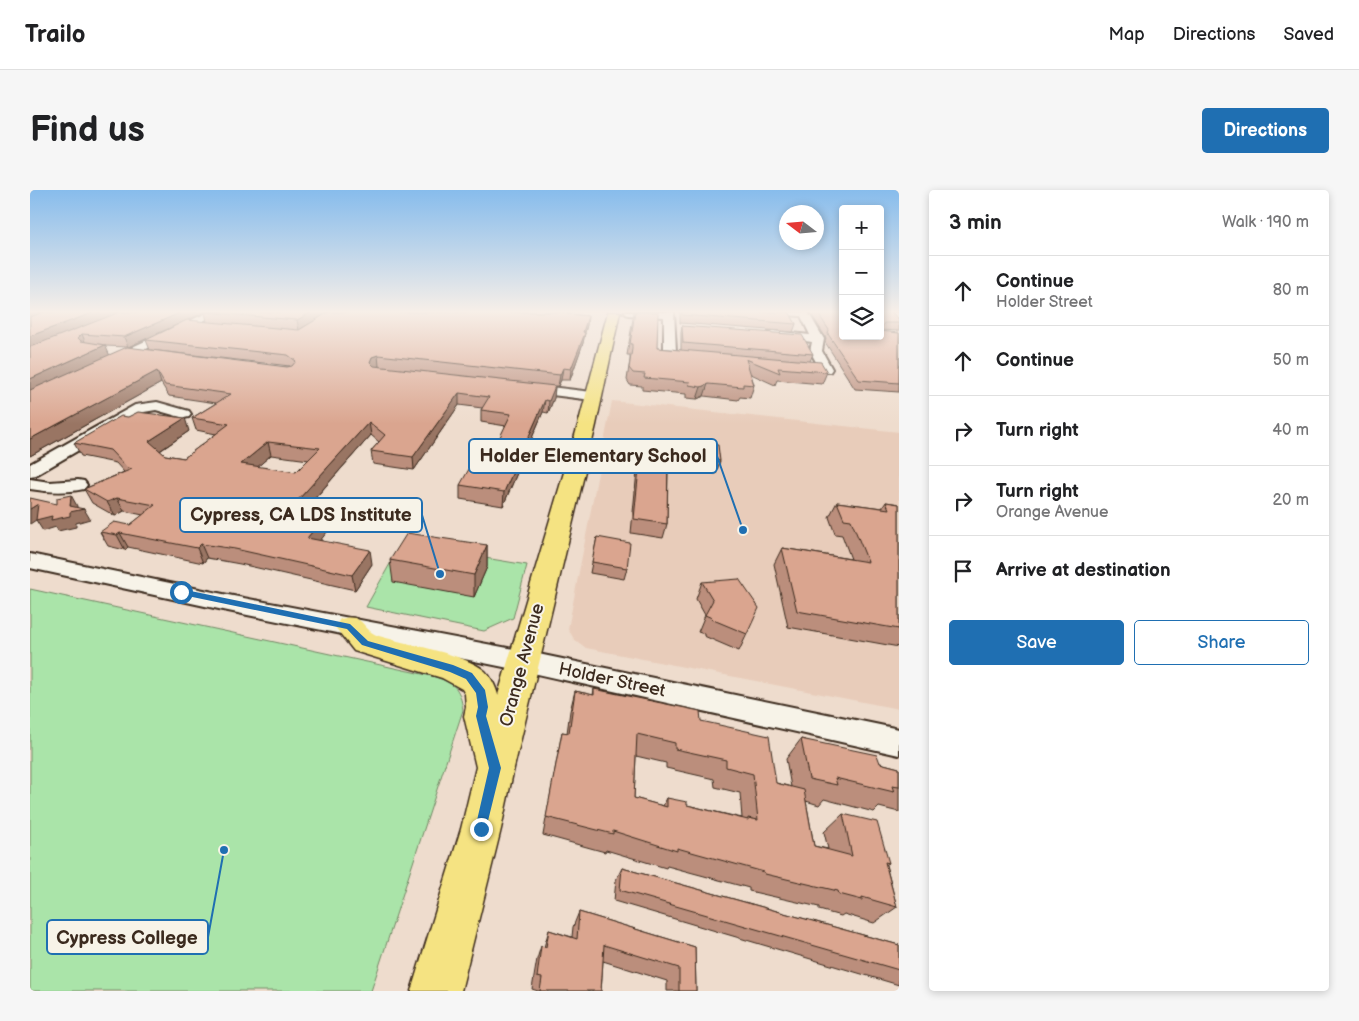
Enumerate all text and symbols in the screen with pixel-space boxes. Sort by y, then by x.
text: Trailo [25,20,85,49]
text: Map [1109,24,1145,45]
text: Directions [1173,24,1255,45]
text: Saved [1283,24,1334,45]
button: Directions [1202,108,1329,153]
text: Find us [30,109,145,152]
north arrow [779,205,824,250]
map controls [839,205,884,340]
button: + [839,205,884,250]
text: 3 min [949,210,1002,235]
text: Walk · 190 m [1222,213,1309,232]
button: − [839,250,884,295]
text: Continue [996,270,1074,293]
icon: ahead [949,277,977,305]
text: 80 m [1273,281,1309,300]
text: Holder Street [996,293,1093,312]
button: layers [839,295,884,340]
icon: ahead [949,347,977,375]
text: Continue [996,349,1074,372]
text: 50 m [1273,351,1309,370]
icon: right [949,417,977,445]
text: Turn right [996,419,1079,442]
text: 40 m [1272,421,1309,440]
callout: Holder Elementary School [469,439,717,473]
text: Holder Elementary School [479,445,707,468]
text: Turn right [996,480,1079,503]
icon: right [949,487,977,515]
text: 20 m [1273,491,1309,510]
callout: Cypress, CA LDS Institute [180,498,422,532]
text: Orange Avenue [996,503,1109,522]
text: Cypress, CA LDS Institute [190,504,412,527]
icon: arrive [949,557,977,585]
text: Arrive at destination [996,559,1171,582]
route start [170,581,193,604]
street label: Orange Avenue [495,601,549,729]
button: Save [949,620,1124,665]
button: Share [1134,620,1309,665]
street label: Holder Street [557,658,668,702]
route end [470,818,493,841]
callout: Cypress College [47,920,208,954]
text: Cypress College [56,927,198,950]

